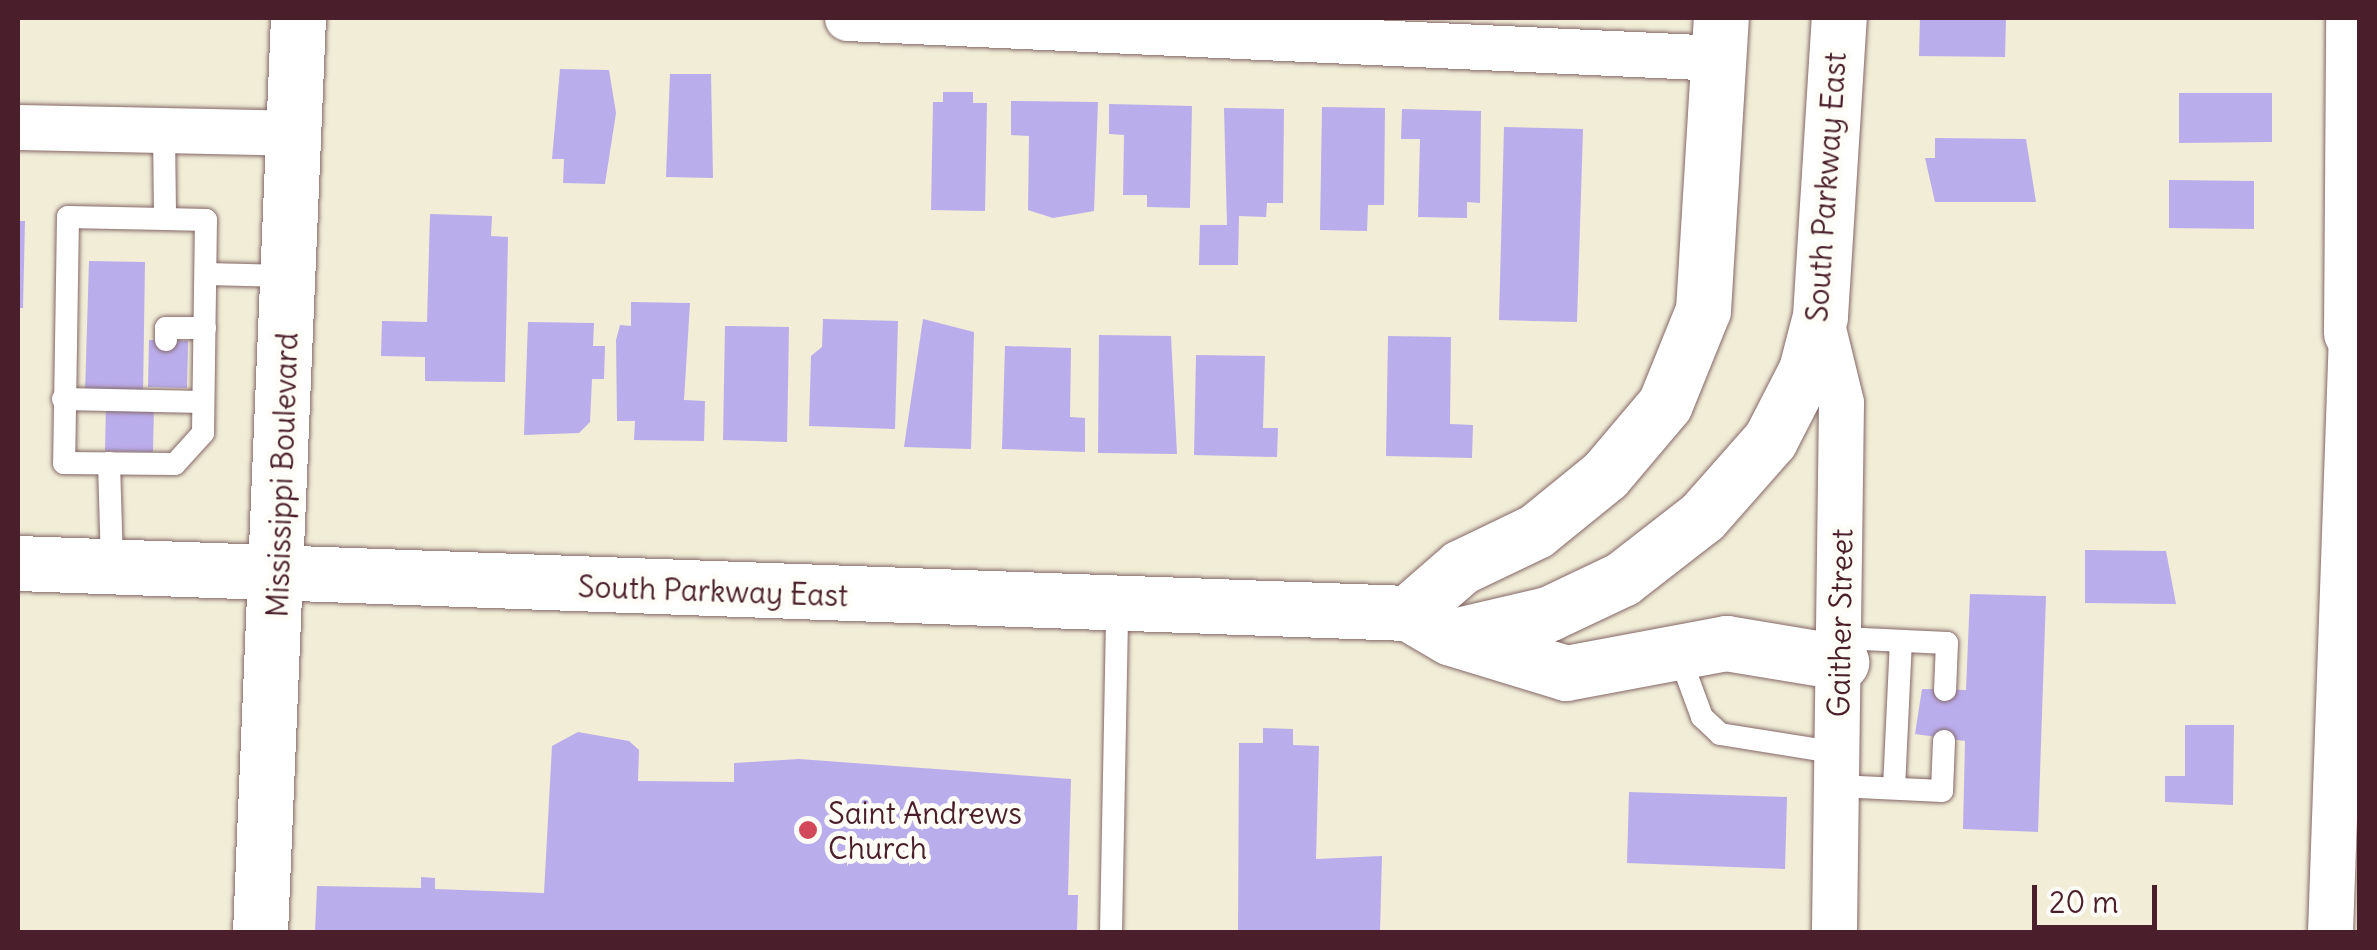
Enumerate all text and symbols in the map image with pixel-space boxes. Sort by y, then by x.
street label: South Parkway East [1799,51,1853,323]
street label: Mississippi Boulevard [259,332,305,618]
street label: Gaither Street [1820,528,1860,718]
street label: South Parkway East [577,568,849,614]
place label: Saint Andrews Church [828,795,1022,866]
marker: Saint Andrews Church [797,819,819,841]
scale bar [2037,865,2162,927]
text: 20 m [2049,883,2119,921]

